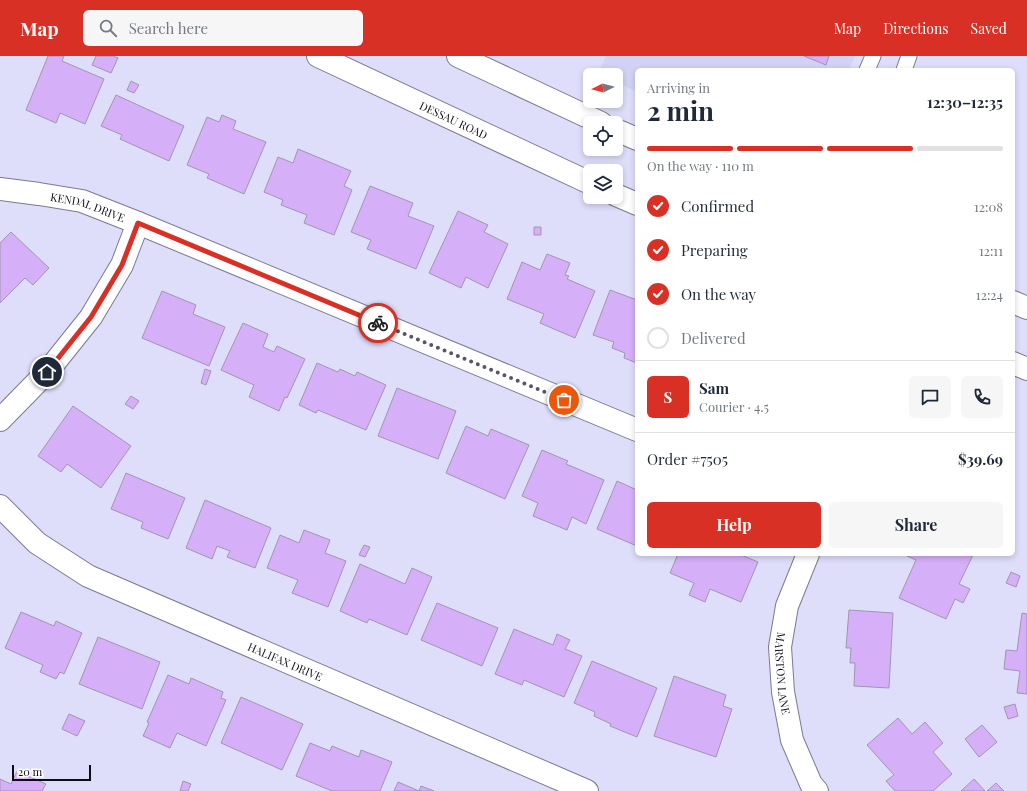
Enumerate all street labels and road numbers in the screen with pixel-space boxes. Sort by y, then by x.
street label: DESSAU ROAD [417,97,490,142]
street label: KENDAL DRIVE [49,188,128,225]
street label: MARSTON LANE [772,631,795,716]
street label: HALIFAX DRIVE [246,638,325,684]

